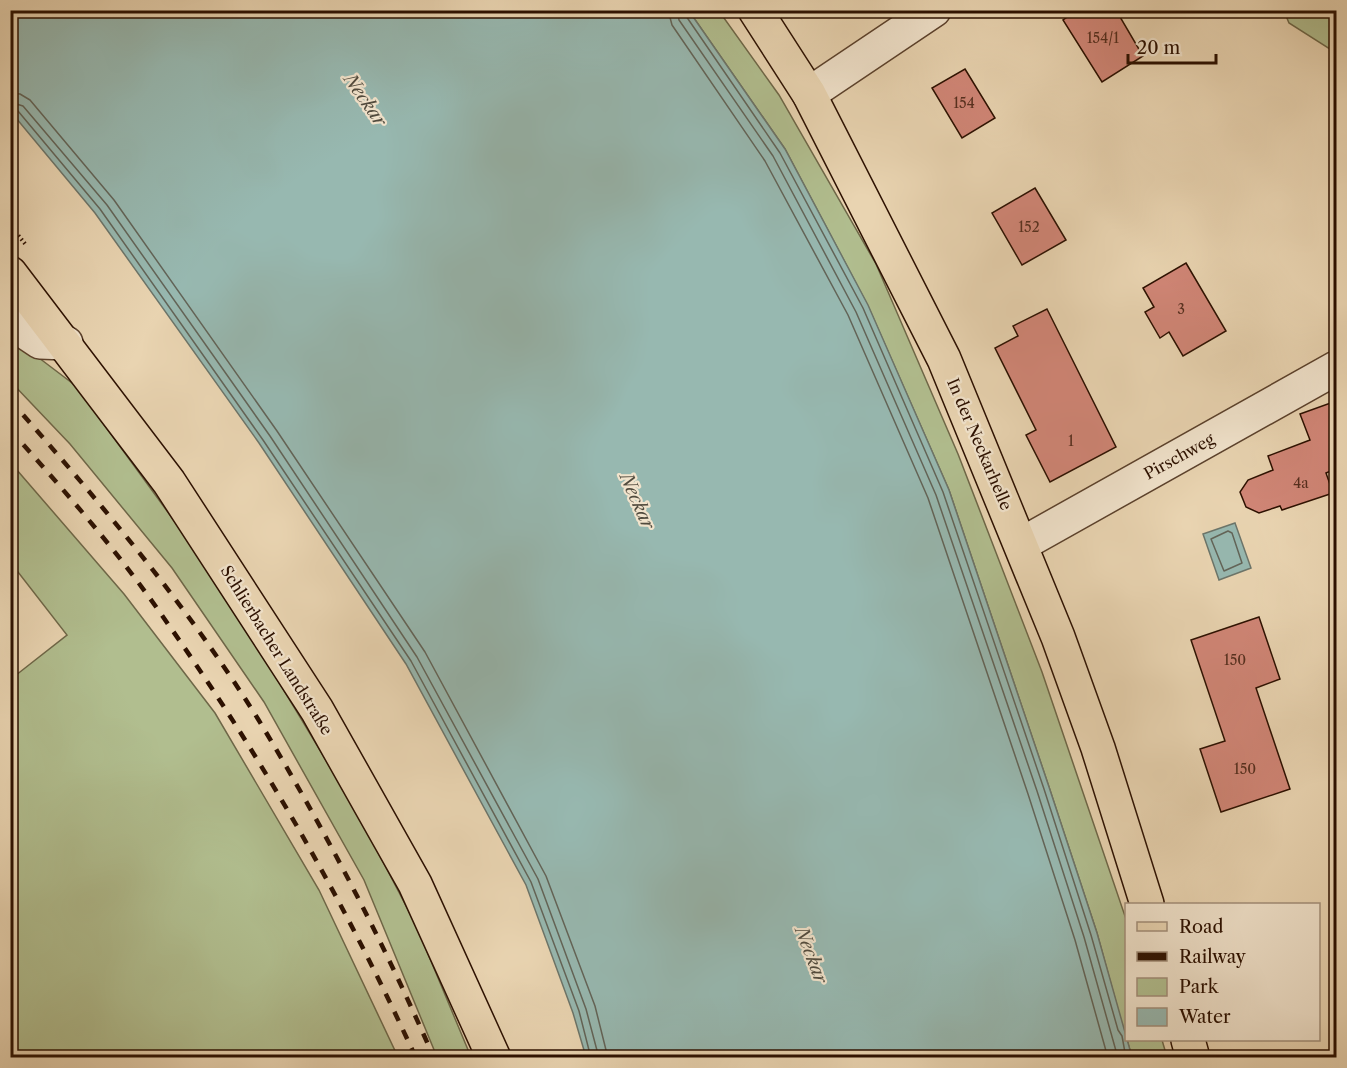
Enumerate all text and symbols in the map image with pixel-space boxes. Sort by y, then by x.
scale bar [1128,27,1216,65]
house number: 154/1 [1087,29,1119,47]
text: 20 m [1137,37,1181,59]
water label: Neckar [338,68,392,132]
house number: 154 [953,94,975,112]
house number: 152 [1018,218,1040,236]
house number: 3 [1177,300,1185,318]
street label: In der Neckarhelle [943,375,1017,513]
street label: Pirschweg [1140,428,1218,483]
house number: 1 [1068,432,1074,450]
water label: Neckar [614,468,660,534]
house number: 4a [1293,474,1309,492]
street label: Schlierbacher Landstraße [217,562,337,738]
house number: 150 [1224,651,1246,669]
house number: 150 [1234,760,1256,778]
legend [1125,903,1320,1041]
text: Road [1179,916,1224,938]
water label: Neckar [789,921,832,988]
text: Railway [1179,946,1247,968]
text: Park [1179,976,1220,998]
text: Water [1178,1006,1231,1028]

